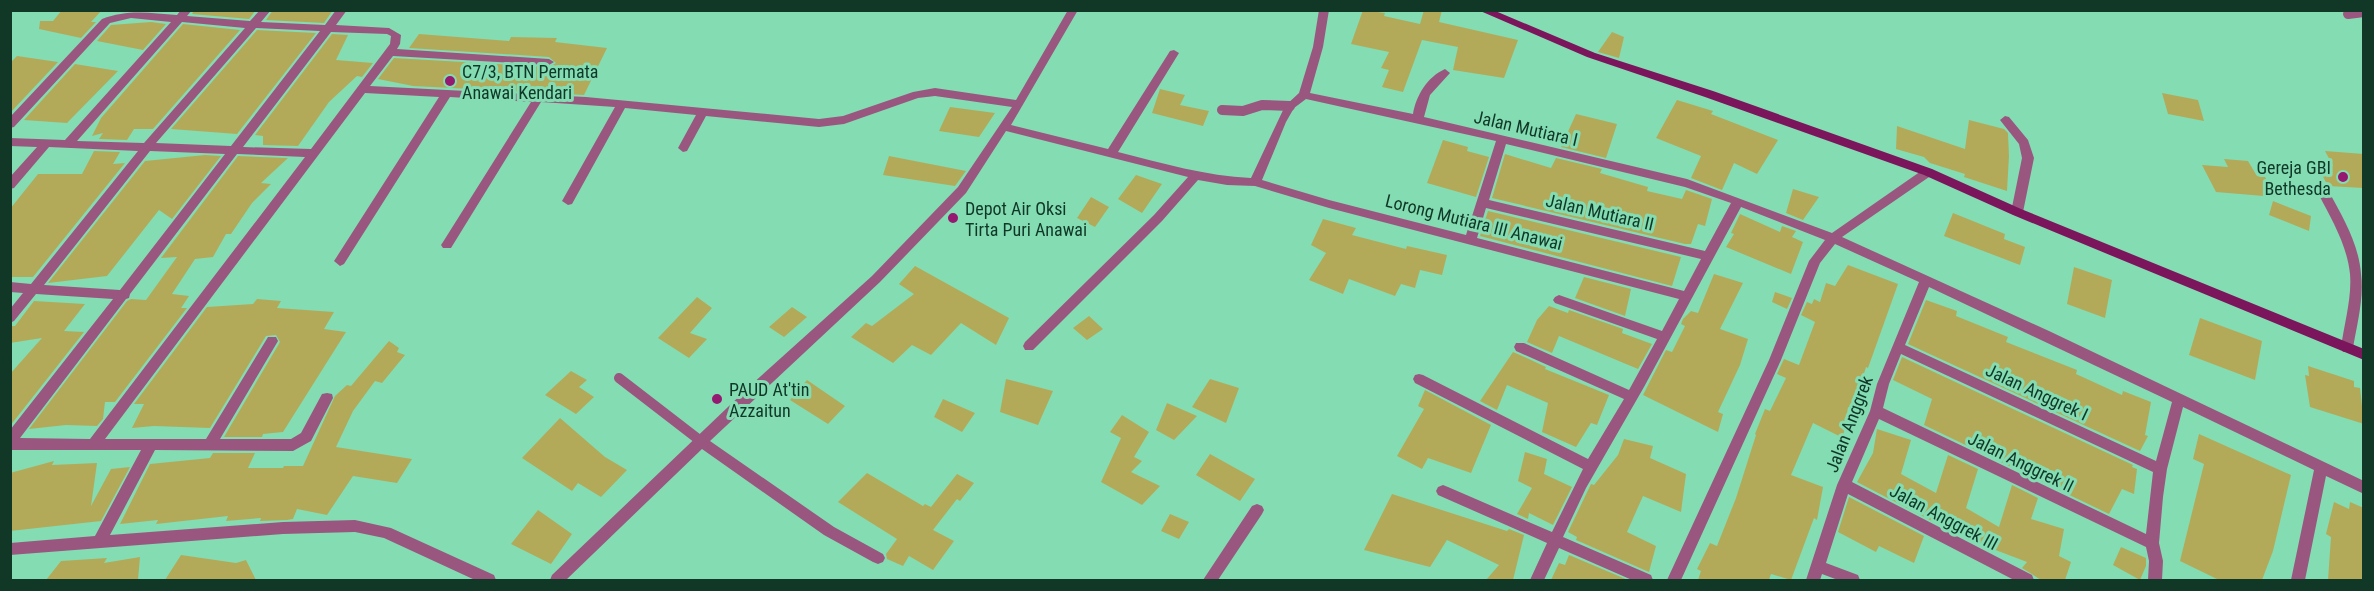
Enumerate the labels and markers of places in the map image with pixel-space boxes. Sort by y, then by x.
place label: C7/3, BTN Permata Anawai Kendari [462,61,598,103]
marker: C7/3, BTN Permata Anawai Kendari [443,74,457,88]
place label: Gereja GBI Bethesda [2256,157,2331,199]
marker: Gereja GBI Bethesda [2336,170,2350,184]
place label: Depot Air Oksi Tirta Puri Anawai [965,198,1087,240]
marker: Depot Air Oksi Tirta Puri Anawai [946,211,960,225]
place label: PAUD At'tin Azzaitun [729,379,809,421]
marker: PAUD At'tin Azzaitun [710,392,724,406]

